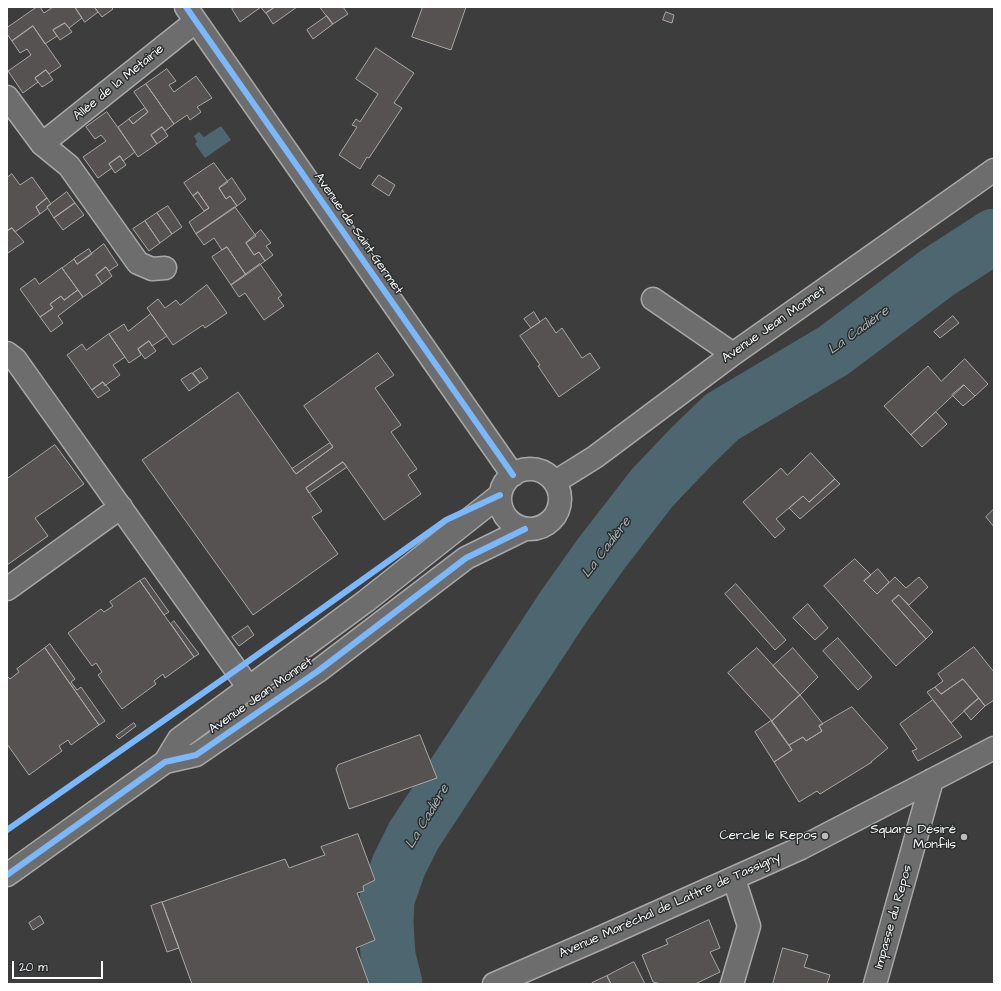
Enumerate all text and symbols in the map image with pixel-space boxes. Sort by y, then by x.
street label: Allée de la Metairie [70,42,168,124]
street label: Avenue de Saint-Germet [310,170,406,298]
street label: Avenue Jean Monnet [719,283,829,367]
water label: La Cadière [825,303,893,359]
water label: La Cadière [579,514,635,582]
street label: Avenue Jean Monnet [206,654,316,738]
water label: La Cadière [402,782,454,852]
place label: Square Désiré Monfils [870,822,956,853]
place label: Cercle le Repos [719,828,817,844]
marker: Cercle le Repos [820,831,830,841]
marker: Square Désiré Monfils [959,832,969,842]
street label: Avenue Maréchal de Lattre de Tassigny [557,850,783,962]
street label: Impasse du Repos [872,863,916,971]
scale bar [14,953,105,979]
text: 20 m [19,959,48,976]

